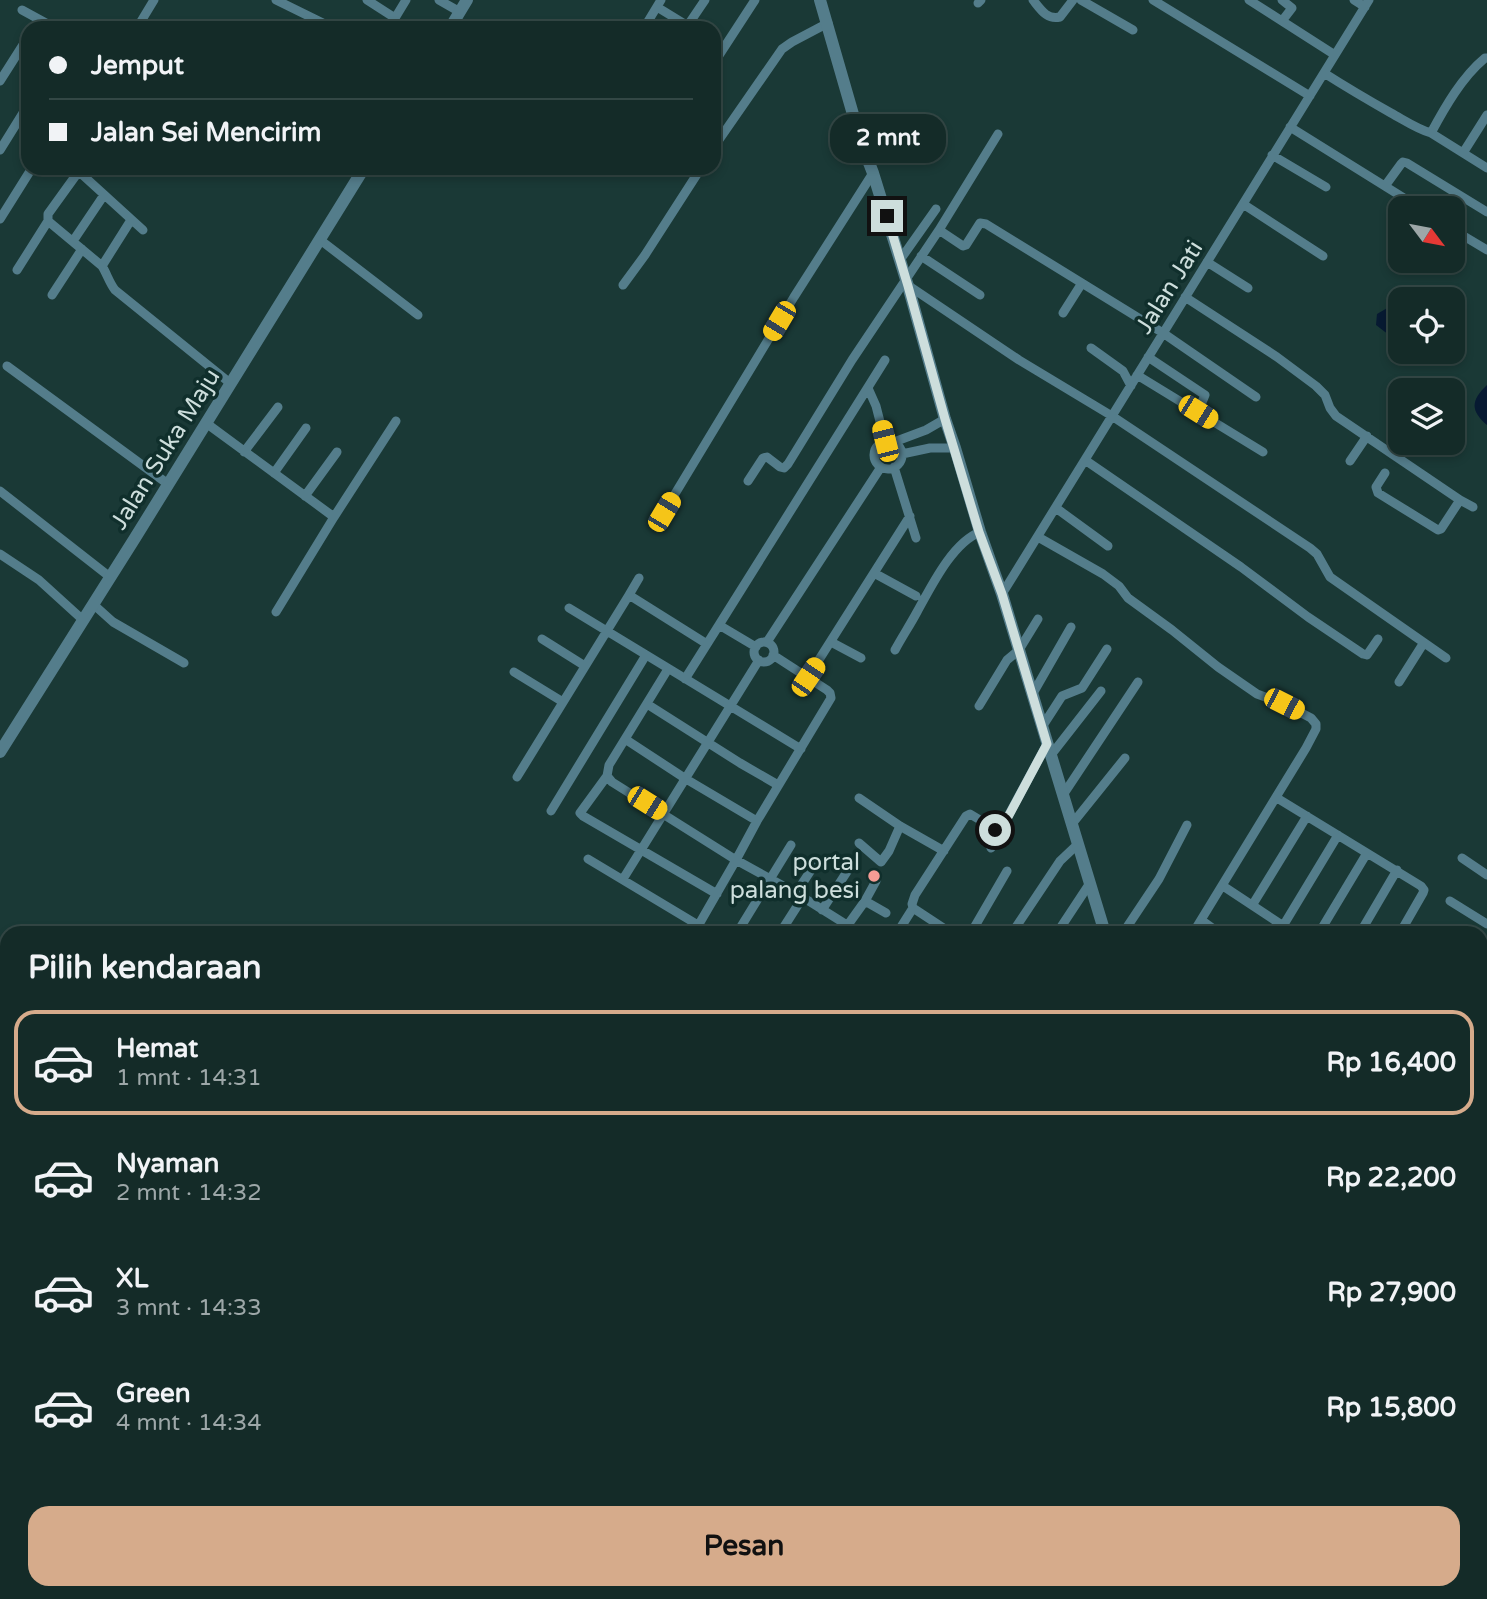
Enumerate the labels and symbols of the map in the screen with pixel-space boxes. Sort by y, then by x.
callout: 2 mnt [829,114,945,164]
north arrow [1388,196,1465,273]
route end [871,200,903,232]
street label: Jalan Jati [1129,235,1209,339]
car [760,298,799,344]
street label: Jalan Suka Maju [104,364,227,535]
car [1175,392,1222,432]
car [870,418,901,464]
car [645,489,684,535]
car [788,654,829,700]
car [1261,685,1308,723]
car [624,783,671,823]
route start [979,814,1011,846]
place label: portal palang besi [730,848,860,905]
marker: portal palang besi [866,868,882,884]

